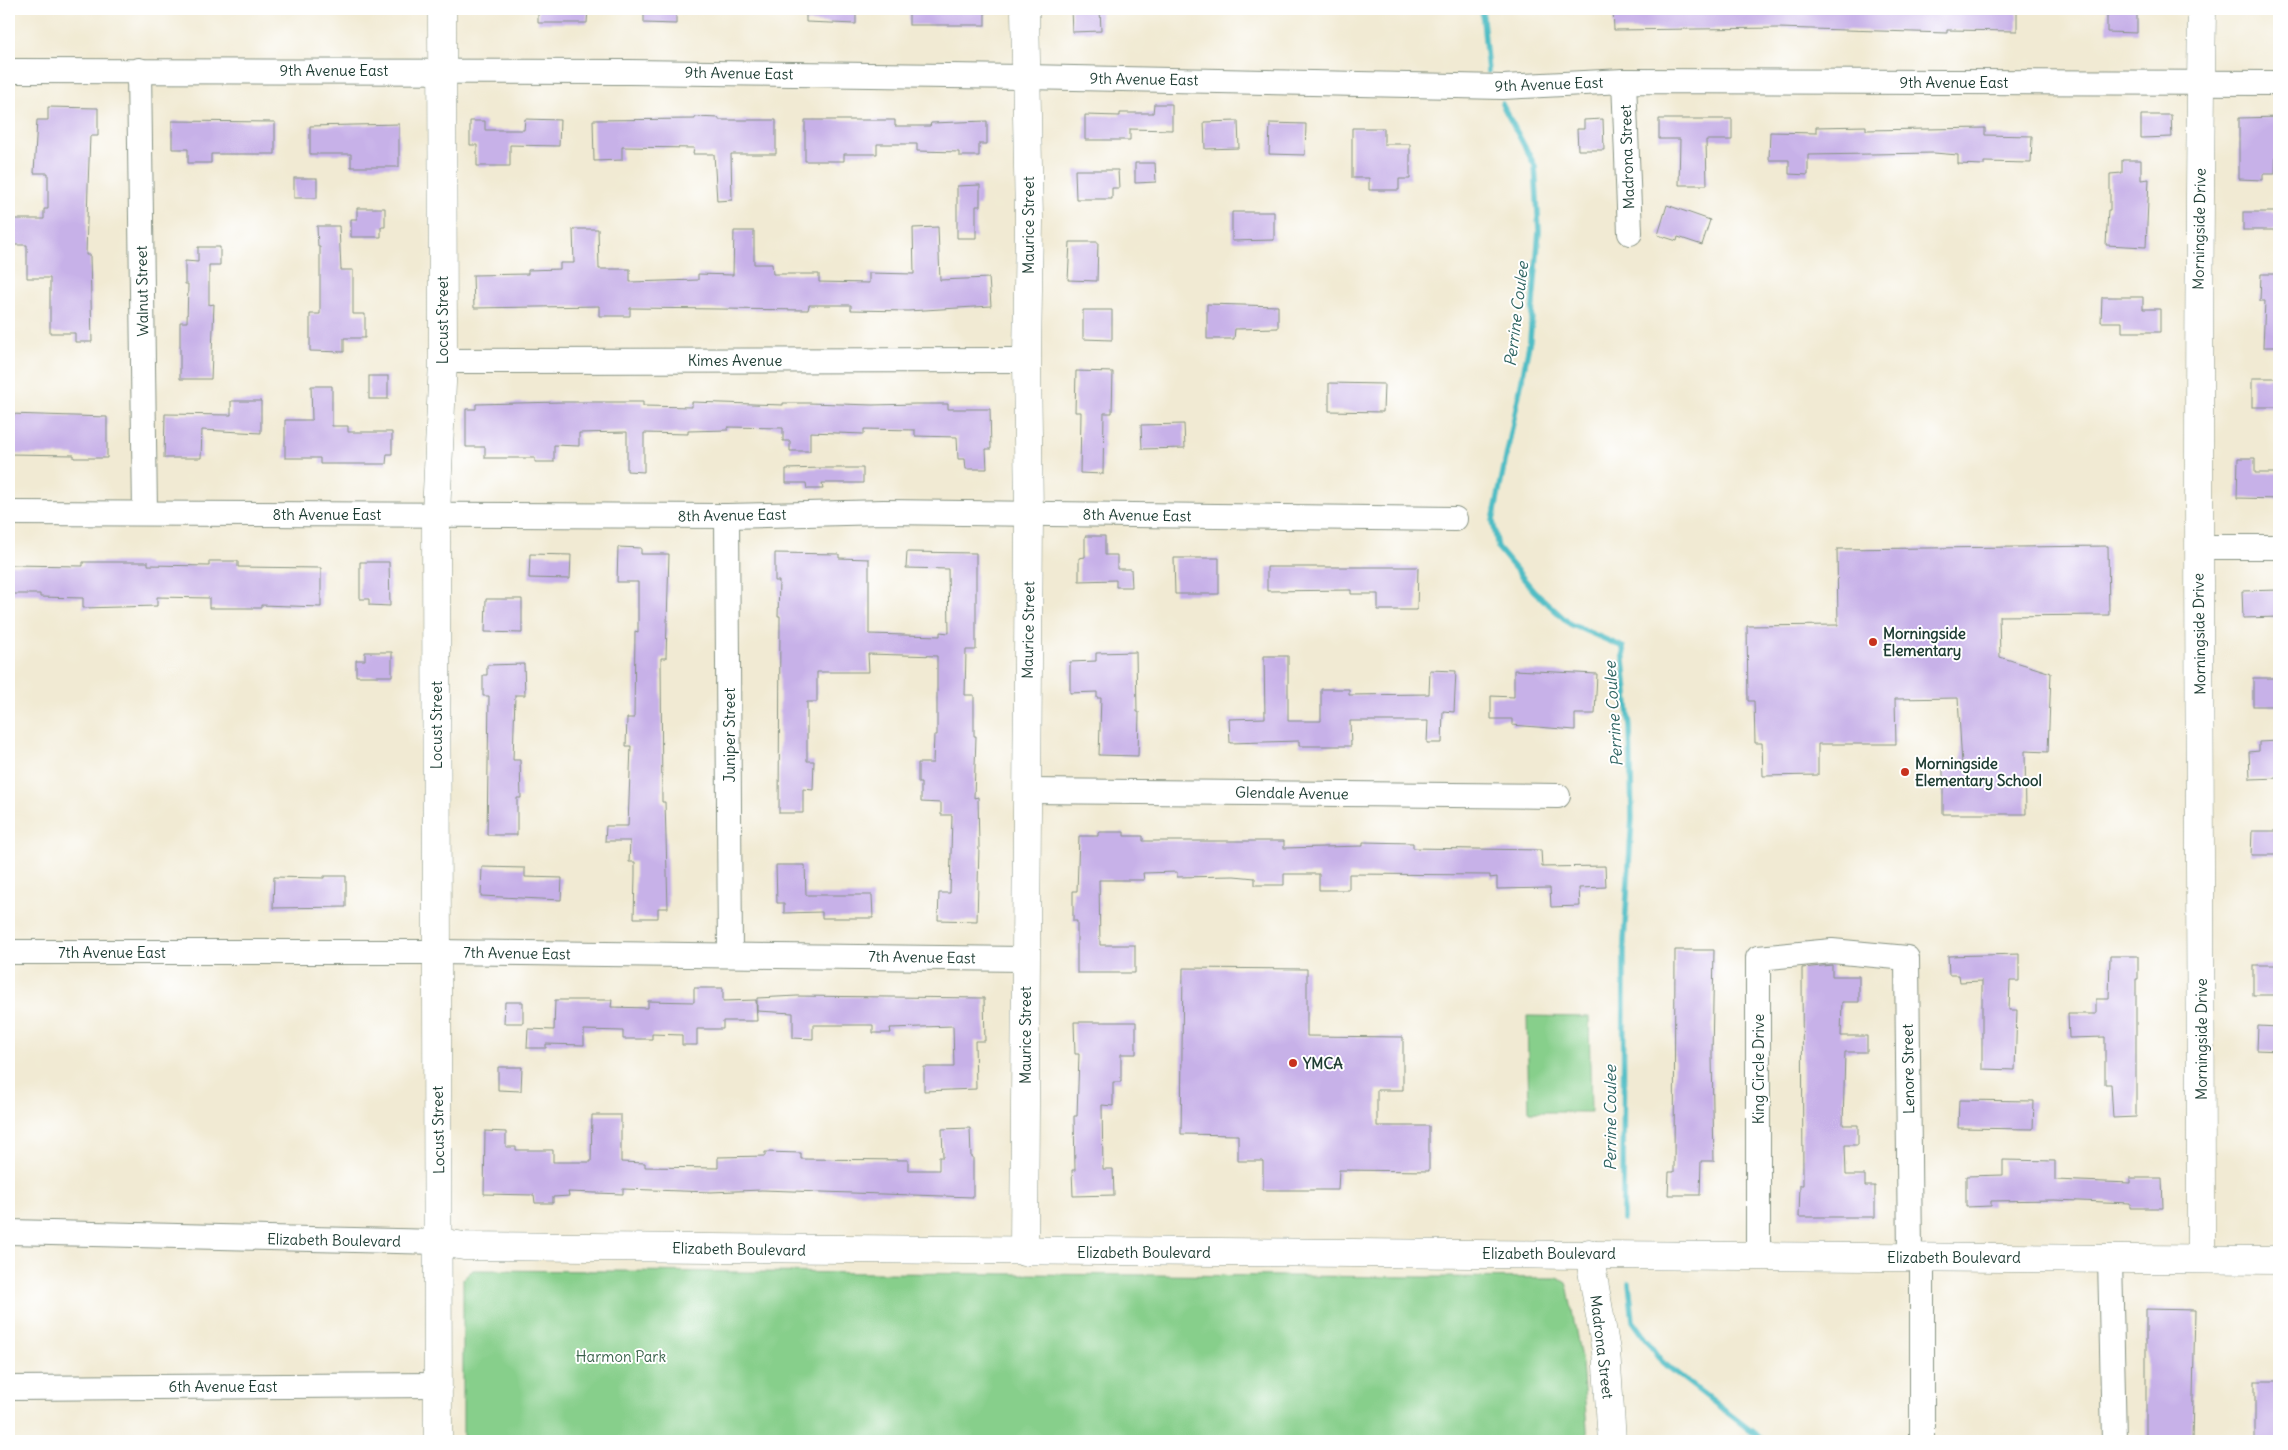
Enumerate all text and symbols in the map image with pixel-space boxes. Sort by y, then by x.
street label: 9th Avenue East [280,61,388,80]
street label: 9th Avenue East [684,63,794,83]
street label: 9th Avenue East [1089,69,1199,89]
street label: 9th Avenue East [1494,73,1604,95]
street label: 9th Avenue East [1900,73,2008,92]
street label: Madrona Street [1616,104,1638,210]
street label: Morningside Drive [2188,168,2210,290]
street label: Maurice Street [1019,176,1038,274]
street label: Walnut Street [132,245,152,337]
water label: Perrine Coulee [1500,259,1533,368]
street label: Locust Street [433,276,452,364]
street label: Kimes Avenue [688,351,782,370]
street label: 8th Avenue East [273,505,381,524]
street label: 8th Avenue East [677,505,787,525]
street label: 8th Avenue East [1082,505,1192,525]
street label: Morningside Drive [2188,573,2210,695]
street label: Maurice Street [1018,581,1038,679]
place label: Morningside Elementary [1883,624,1966,661]
marker: Morningside Elementary [1867,636,1879,648]
water label: Perrine Coulee [1599,659,1627,767]
street label: Locust Street [427,681,446,769]
street label: Juniper Street [720,688,739,782]
place label: Morningside Elementary School [1915,754,2042,791]
marker: Morningside Elementary School [1899,766,1911,778]
street label: Glendale Avenue [1235,783,1349,803]
street label: 7th Avenue East [58,943,166,962]
street label: 7th Avenue East [463,943,571,963]
street label: 7th Avenue East [868,947,976,967]
street label: Morningside Drive [2192,978,2211,1100]
street label: Maurice Street [1016,986,1035,1084]
street label: King Circle Drive [1749,1014,1768,1124]
street label: Lenore Street [1898,1024,1918,1114]
place label: YMCA [1302,1054,1343,1073]
marker: YMCA [1287,1057,1299,1069]
water label: Perrine Coulee [1600,1064,1620,1171]
street label: Locust Street [428,1086,448,1174]
street label: Elizabeth Boulevard [267,1229,401,1251]
street label: Elizabeth Boulevard [672,1238,806,1260]
street label: Elizabeth Boulevard [1077,1243,1211,1262]
street label: Elizabeth Boulevard [1482,1244,1616,1263]
street label: Elizabeth Boulevard [1887,1248,2021,1267]
street label: Madrona Street [1586,1294,1618,1400]
park label: Harmon Park [576,1347,666,1366]
street label: 6th Avenue East [169,1377,277,1396]

